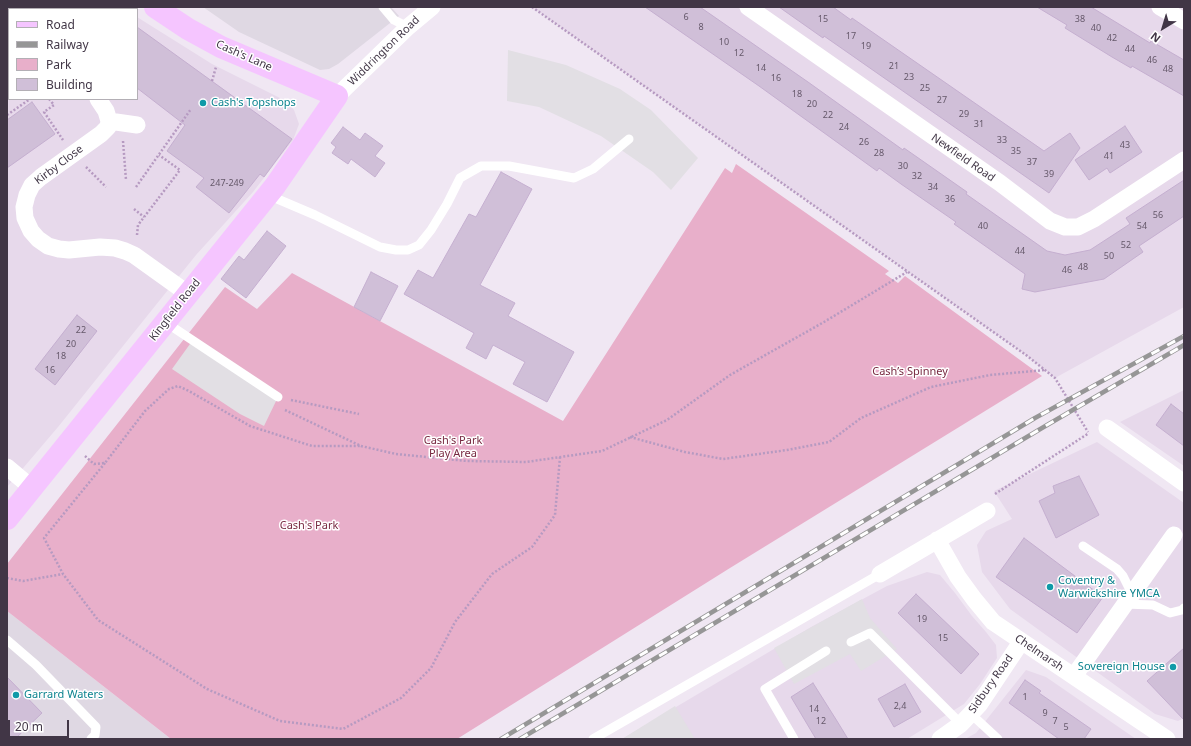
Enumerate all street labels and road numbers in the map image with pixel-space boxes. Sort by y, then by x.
street label: Widdrington Road [346,14,422,88]
street label: Cash's Lane [214,38,274,74]
street label: Newfield Road [929,131,997,185]
street label: Kirby Close [32,143,86,187]
street label: Kingfield Road [147,276,203,344]
street label: Chelmarsh [1012,632,1066,674]
street label: Sidbury Road [966,652,1016,716]

